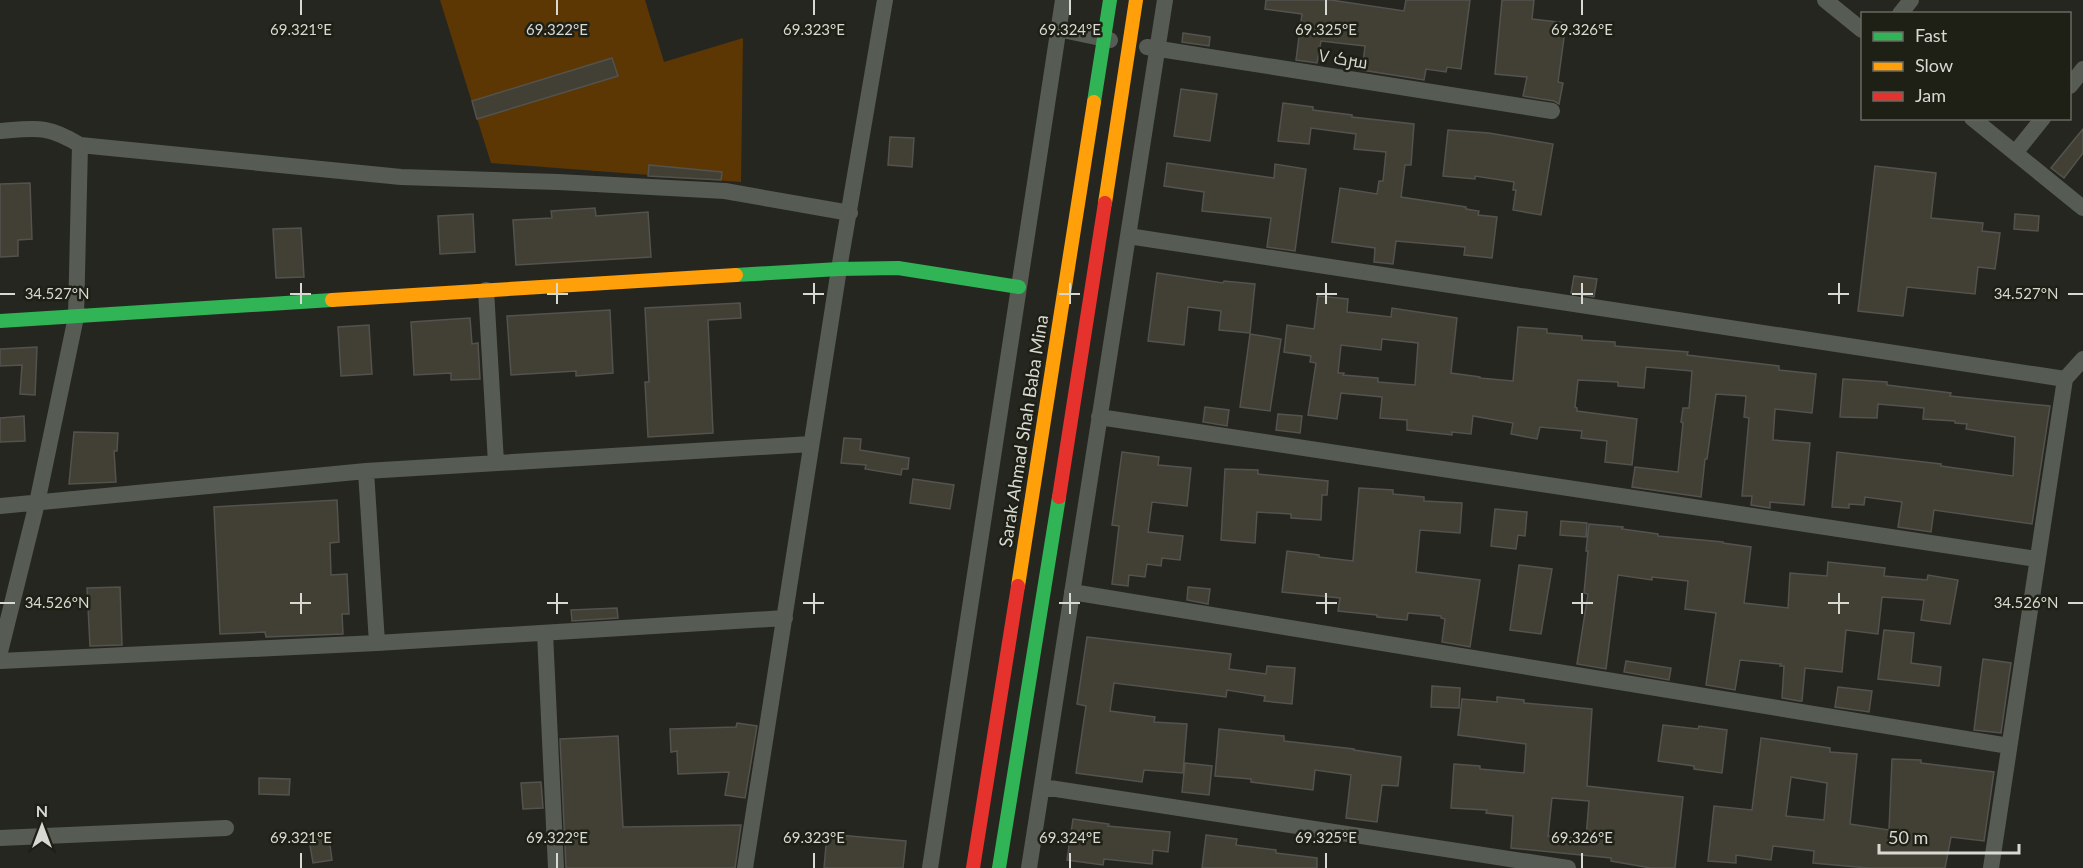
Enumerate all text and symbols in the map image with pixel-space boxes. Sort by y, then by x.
legend [1861,12,2071,120]
text: 69.321°E [270,20,332,38]
text: 69.322°E [526,20,588,38]
text: 69.323°E [783,20,845,38]
text: 69.324°E [1039,20,1101,38]
text: 69.325°E [1295,20,1357,38]
text: 69.326°E [1551,20,1613,38]
text: Fast [1915,24,1948,46]
street label: سرک ۷ [1317,43,1370,74]
text: Slow [1915,54,1953,76]
text: Jam [1915,84,1946,106]
text: 34.527°N [25,284,89,302]
text: 34.527°N [1994,284,2058,302]
street label: Sarak Ahmad Shah Baba Mina [994,313,1052,549]
text: 34.526°N [25,593,89,611]
text: 34.526°N [1994,593,2058,611]
north arrow [12,796,72,856]
text: N [36,801,48,820]
scale bar [1879,817,2018,855]
text: 50 m [1888,826,1928,848]
text: 69.321°E [270,828,332,846]
text: 69.322°E [526,828,588,846]
text: 69.323°E [783,828,845,846]
text: 69.324°E [1039,828,1101,846]
text: 69.325°E [1295,828,1357,846]
text: 69.326°E [1551,828,1613,846]

